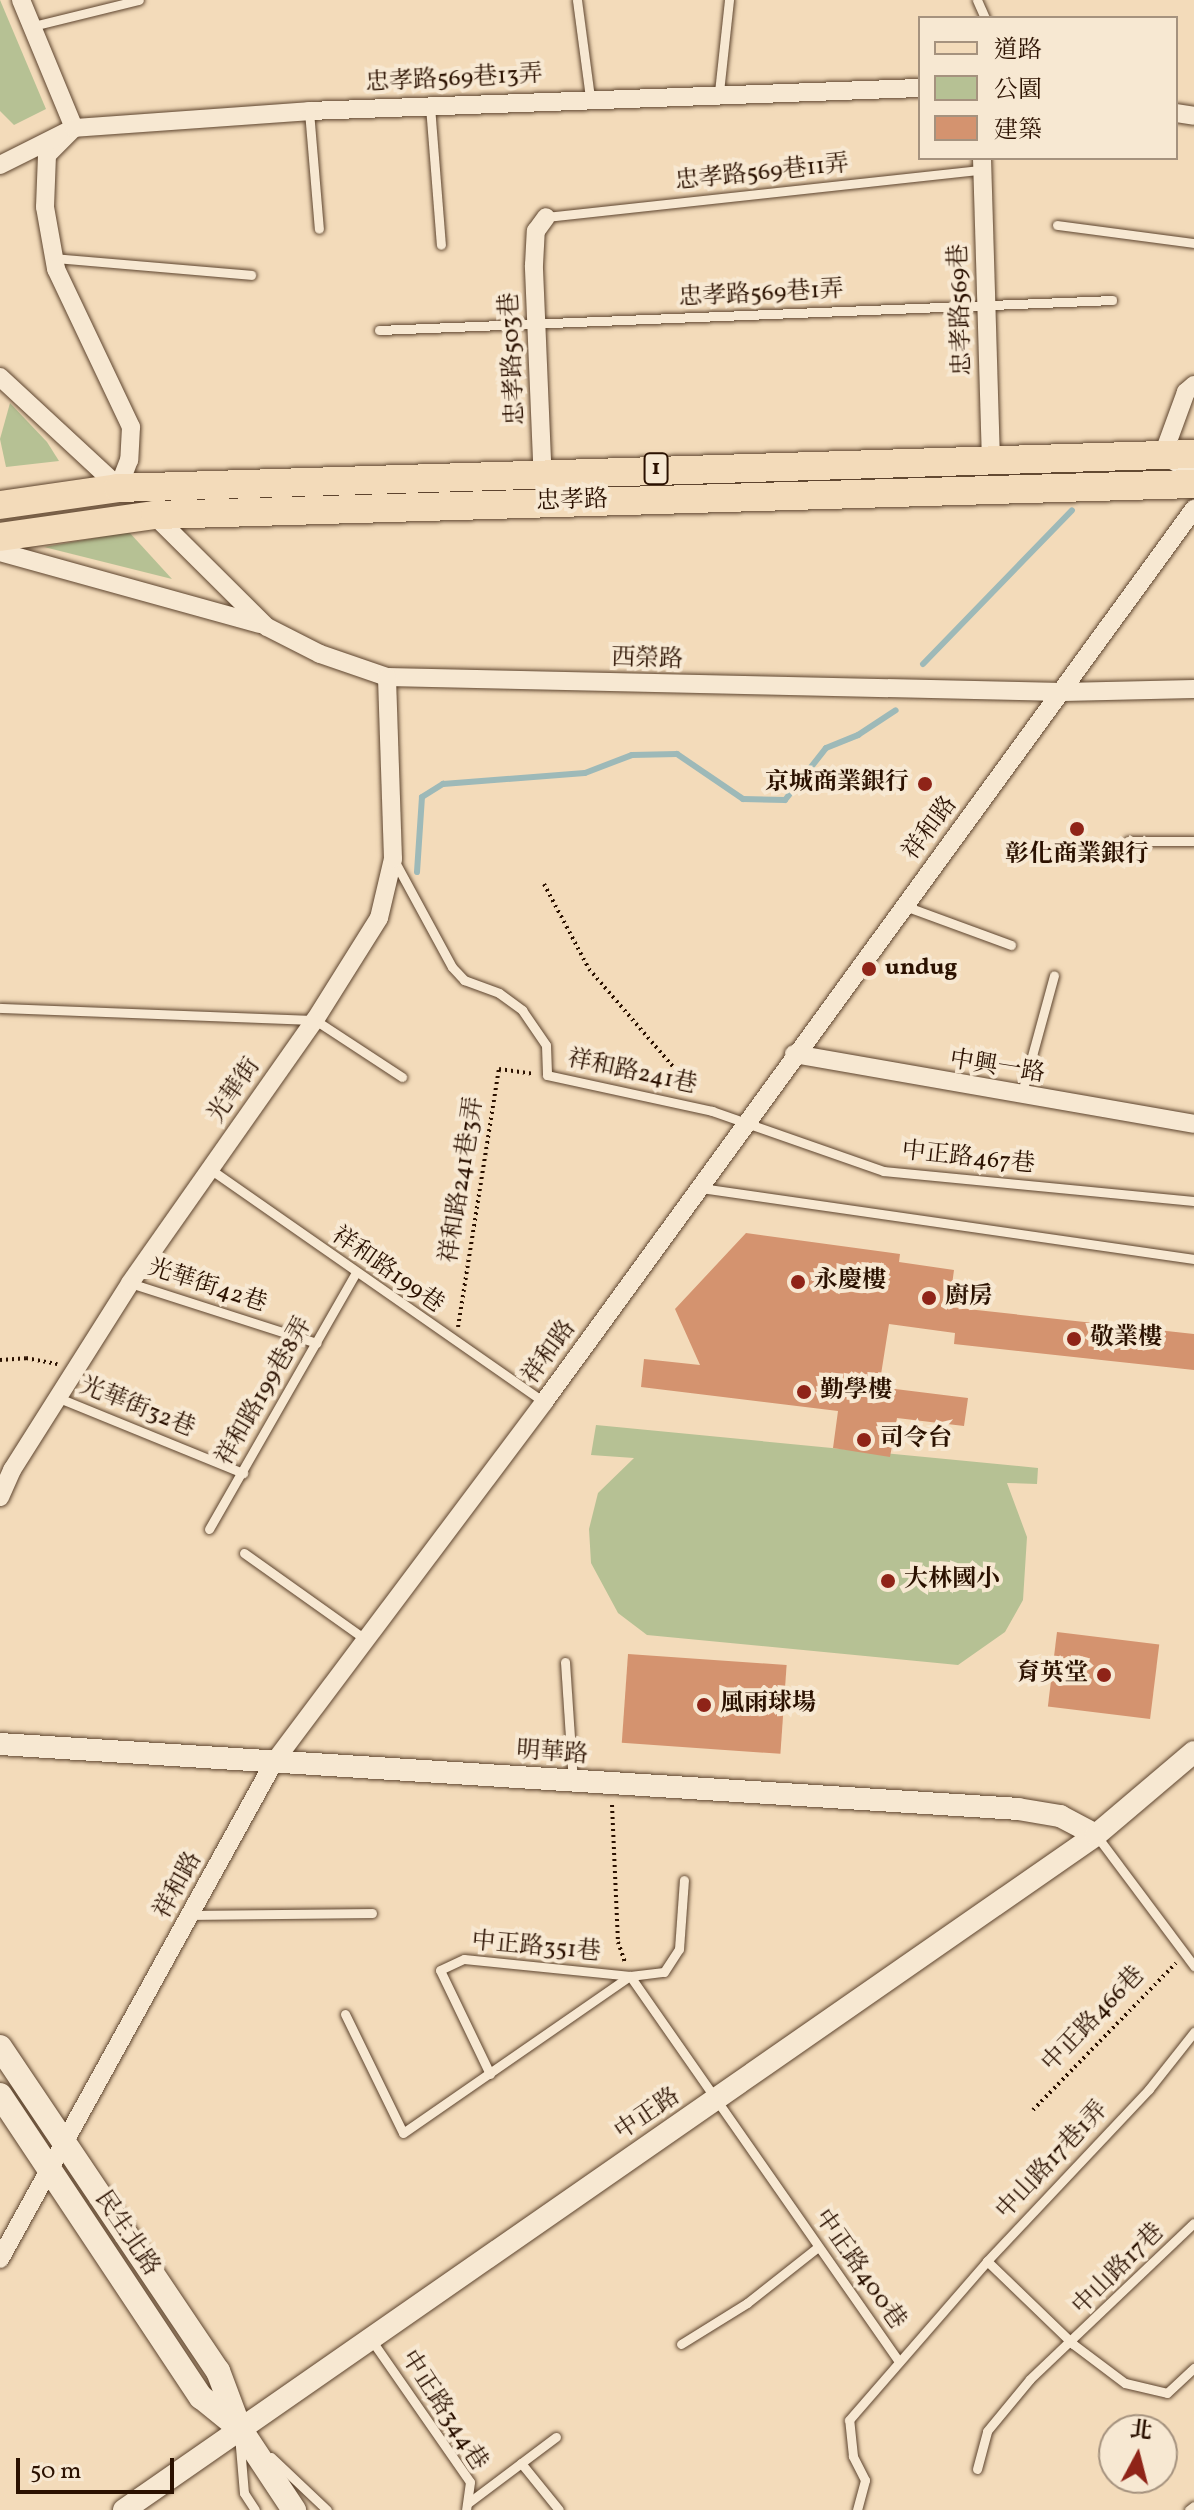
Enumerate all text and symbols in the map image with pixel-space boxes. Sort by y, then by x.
legend [918,16,1178,160]
text: 道路 [994,34,1042,68]
street label: 忠孝路569巷13弄 [364,61,544,99]
text: 公園 [994,74,1042,108]
text: 建築 [994,114,1042,148]
street label: 忠孝路569巷11弄 [674,151,850,197]
street label: 忠孝路569巷 [945,243,979,377]
street label: 忠孝路569巷1弄 [678,276,844,314]
street label: 忠孝路503巷 [496,292,532,426]
road number: 1 [642,451,670,487]
street label: 忠孝路 [536,486,608,518]
street label: 西榮路 [611,644,683,676]
place label: 京城商業銀行 [765,770,909,798]
marker: 京城商業銀行 [916,775,934,793]
street label: 祥和路 [898,792,964,866]
marker: 彰化商業銀行 [1068,820,1086,838]
place label: 彰化商業銀行 [1005,842,1149,870]
place label: undug [885,955,958,983]
marker: undug [860,960,878,978]
street label: 祥和路241巷 [565,1045,699,1101]
street label: 中興一路 [947,1046,1047,1090]
street label: 光華街 [203,1053,267,1129]
street label: 祥和路241巷3弄 [436,1095,490,1265]
street label: 中正路467巷 [900,1138,1036,1180]
street label: 祥和路199巷 [325,1222,449,1320]
street label: 光華街42巷 [144,1254,270,1320]
place label: 永慶樓 [814,1268,886,1296]
marker: 永慶樓 [789,1273,807,1291]
place label: 廚房 [945,1284,993,1312]
marker: 廚房 [920,1289,938,1307]
street label: 祥和路199巷8弄 [211,1313,319,1471]
street label: 祥和路 [517,1315,583,1391]
place label: 敬業樓 [1090,1325,1162,1353]
marker: 敬業樓 [1065,1330,1083,1348]
street label: 光華街32巷 [75,1372,199,1444]
place label: 勤學樓 [820,1378,892,1406]
marker: 勤學樓 [795,1383,813,1401]
place label: 司令台 [880,1426,952,1454]
marker: 司令台 [855,1431,873,1449]
place label: 大林國小 [904,1567,1000,1595]
marker: 大林國小 [879,1572,897,1590]
place label: 育英堂 [1016,1661,1088,1689]
marker: 育英堂 [1095,1666,1113,1684]
place label: 風雨球場 [720,1691,816,1719]
marker: 風雨球場 [695,1696,713,1714]
street label: 明華路 [515,1737,589,1771]
street label: 祥和路 [149,1848,209,1924]
street label: 中正路351巷 [470,1928,602,1968]
street label: 中正路466巷 [1037,1962,1151,2078]
street label: 中正路 [610,2083,686,2147]
street label: 中山路17巷1弄 [991,2096,1115,2226]
street label: 民生北路 [87,2186,165,2282]
street label: 中正路400巷 [807,2205,911,2335]
street label: 中山路17巷 [1067,2218,1171,2322]
street label: 中正路344巷 [394,2346,492,2476]
north arrow [1098,2414,1178,2494]
text: 北 [1128,2415,1154,2448]
scale bar [20,2442,178,2492]
text: 50 m [30,2455,82,2489]

